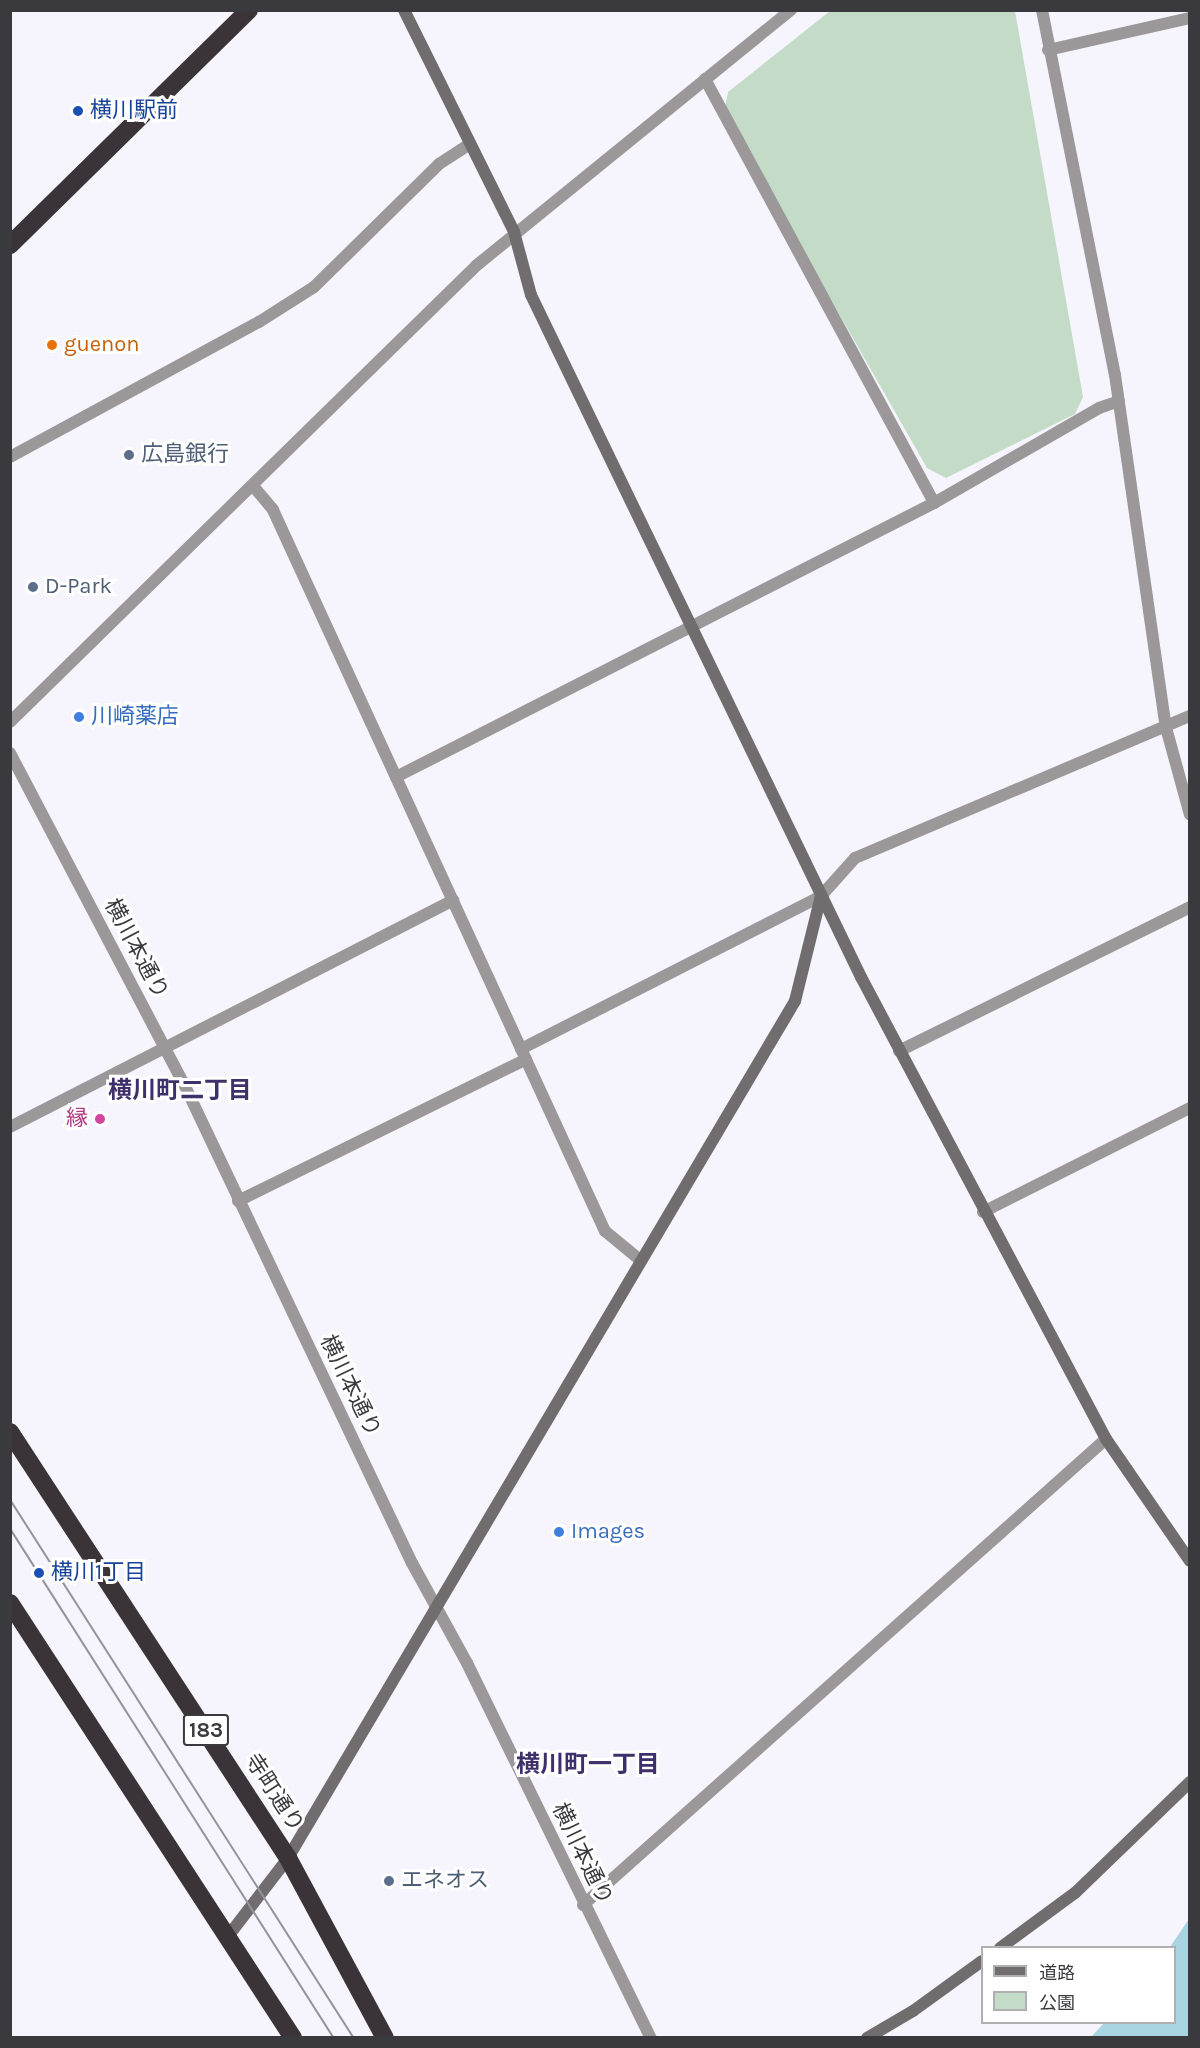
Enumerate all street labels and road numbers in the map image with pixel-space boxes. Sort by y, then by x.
street label: 横川本通り [99,894,173,1004]
street label: 横川本通り [314,1331,386,1441]
road number: 183 [182,1712,230,1748]
street label: 寺町通り [239,1749,309,1837]
street label: 横川本通り [546,1799,618,1909]

